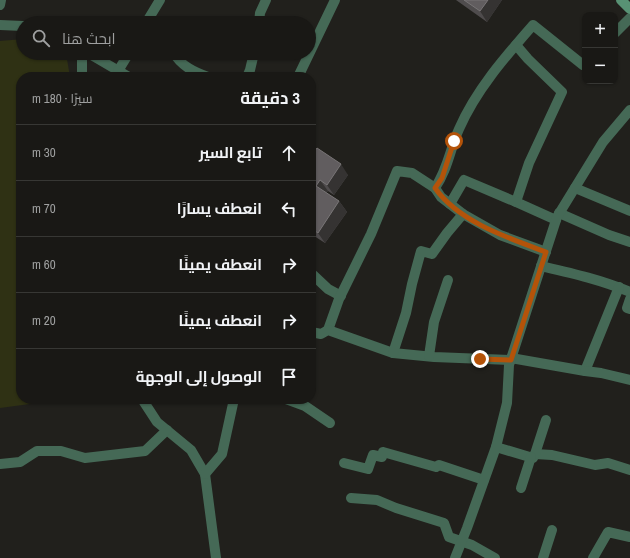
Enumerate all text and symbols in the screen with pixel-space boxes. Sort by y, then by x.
map controls [582,12,618,84]
button: + [582,12,618,48]
search box [16,16,316,60]
icon: search [30,27,52,49]
text: ابحث هنا [62,28,116,49]
button: − [582,48,618,84]
text: 3 دقيقة [240,86,300,109]
text: سيرًا · 180 m [32,90,93,107]
route start [445,132,463,150]
text: تابع السير [199,142,262,163]
icon: ahead [278,142,300,164]
text: 30 m [32,144,56,161]
text: انعطف يسارًا [177,198,262,219]
icon: left [278,198,300,220]
text: 70 m [32,200,56,217]
text: انعطف يمينًا [179,254,262,275]
icon: right [278,254,300,276]
text: 60 m [32,256,56,273]
text: انعطف يمينًا [179,310,262,331]
icon: right [278,310,300,332]
text: 20 m [32,312,56,329]
route end [471,350,489,368]
text: الوصول إلى الوجهة [136,366,262,387]
icon: arrive [278,366,300,388]

